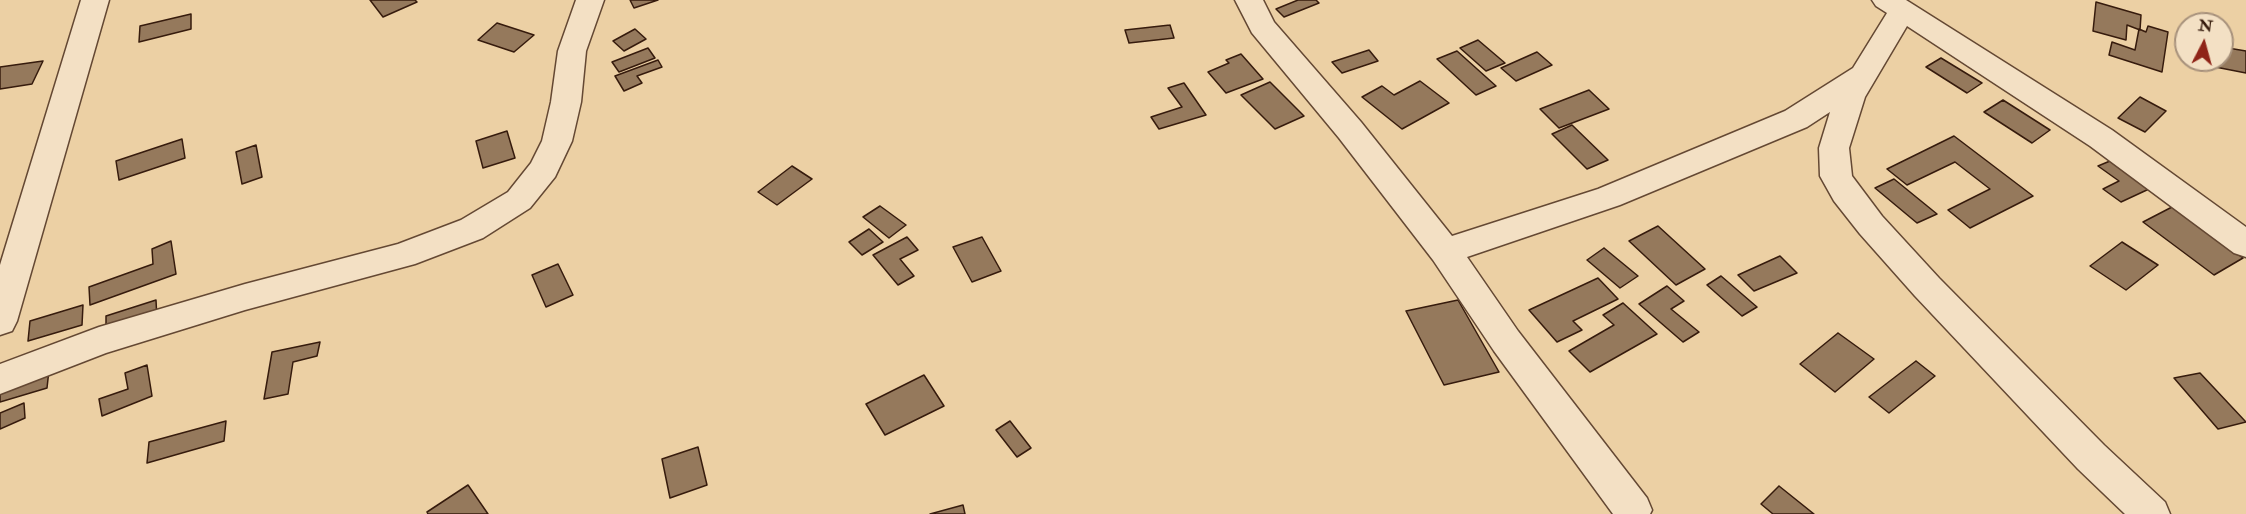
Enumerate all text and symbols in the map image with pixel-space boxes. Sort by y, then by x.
north arrow [2174,12,2234,72]
text: N [2197,15,2214,37]

